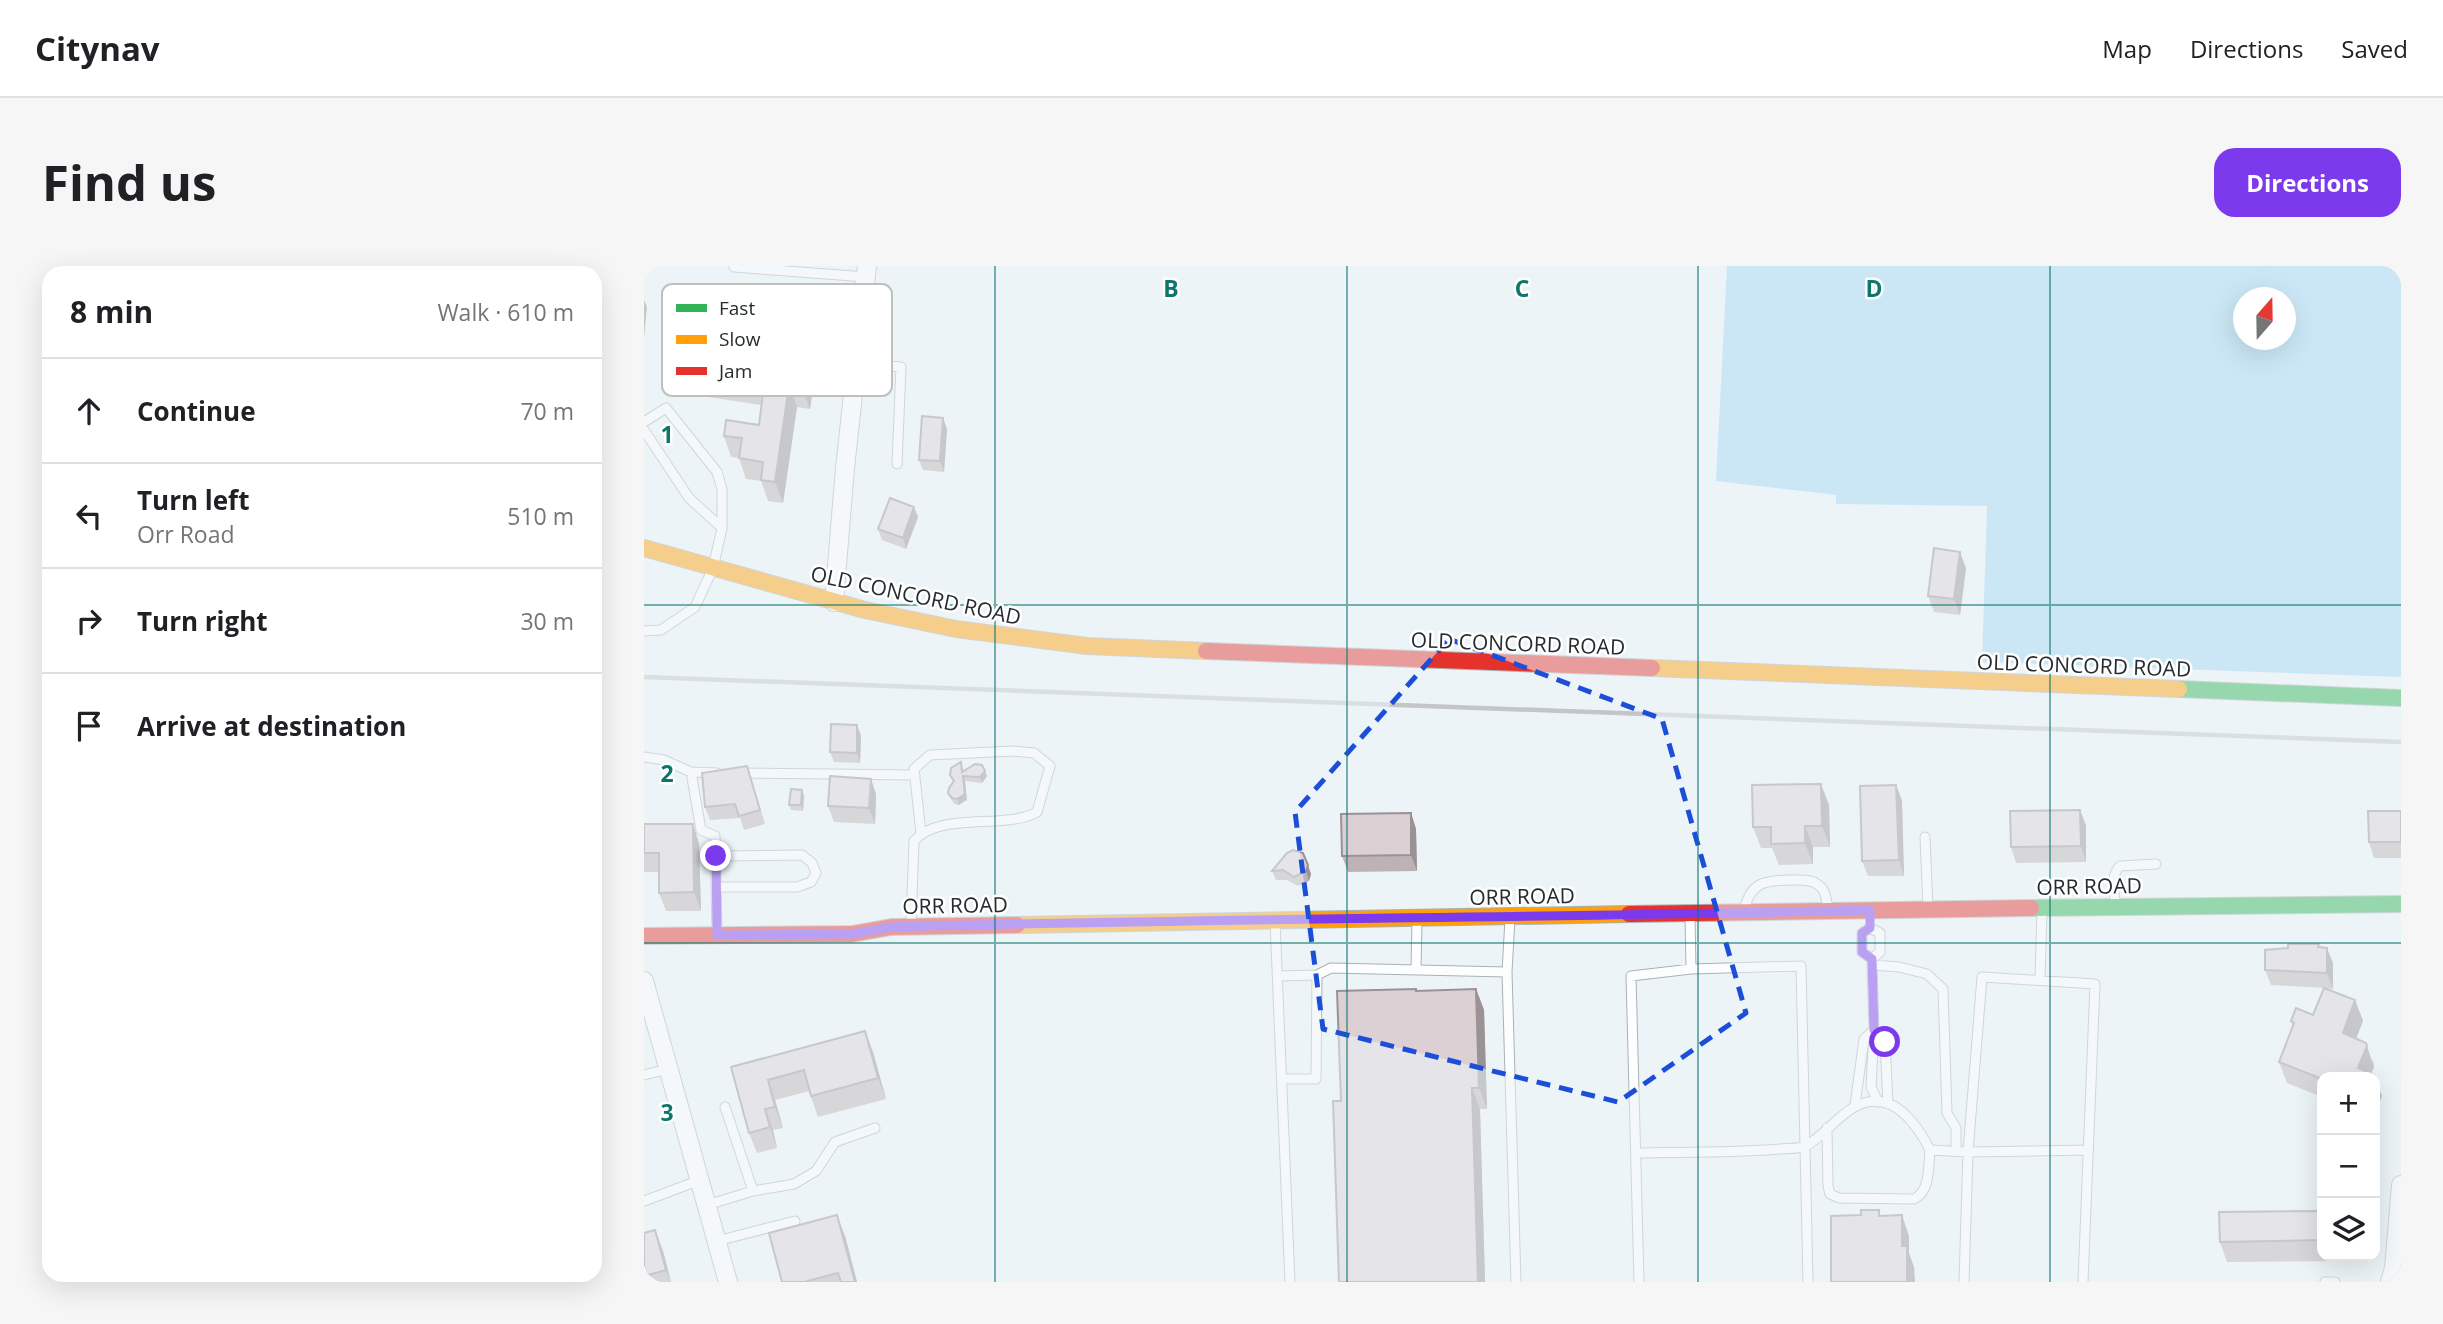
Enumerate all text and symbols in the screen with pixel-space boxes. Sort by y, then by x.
text: Citynav [35,26,160,71]
text: Map [2102,32,2152,65]
text: Directions [2190,32,2303,65]
text: Saved [2341,32,2408,65]
button: Directions [2214,148,2401,217]
text: Find us [42,149,216,215]
text: B [1163,272,1179,304]
text: C [1515,272,1529,304]
text: D [1865,272,1883,304]
legend [662,284,892,396]
north arrow [2233,287,2296,350]
text: 8 min [70,291,153,332]
text: Fast [719,295,755,321]
text: Walk · 610 m [437,296,574,328]
text: Slow [719,326,761,352]
text: Jam [717,358,752,384]
icon: ahead [70,392,108,430]
text: Continue [137,393,256,429]
text: 70 m [520,395,574,427]
text: 1 [660,418,674,450]
text: Turn left [137,482,249,518]
icon: left [70,497,108,535]
text: 510 m [507,500,574,532]
text: Orr Road [137,518,235,550]
street label: OLD CONCORD ROAD [808,559,1024,631]
icon: right [70,602,108,640]
text: Turn right [137,603,268,639]
text: 30 m [520,605,574,637]
street label: OLD CONCORD ROAD [1410,625,1626,661]
street label: OLD CONCORD ROAD [1976,647,2192,683]
icon: arrive [70,707,108,745]
text: Arrive at destination [137,708,406,744]
text: 2 [660,757,674,789]
route end [700,840,731,871]
street label: ORR ROAD [2036,871,2142,901]
street label: ORR ROAD [1469,881,1575,911]
street label: ORR ROAD [902,890,1008,920]
route start [1869,1026,1900,1057]
map controls [2317,1072,2380,1261]
button: + [2317,1072,2380,1135]
text: 3 [660,1096,674,1128]
button: − [2317,1135,2380,1198]
button: layers [2317,1198,2380,1261]

